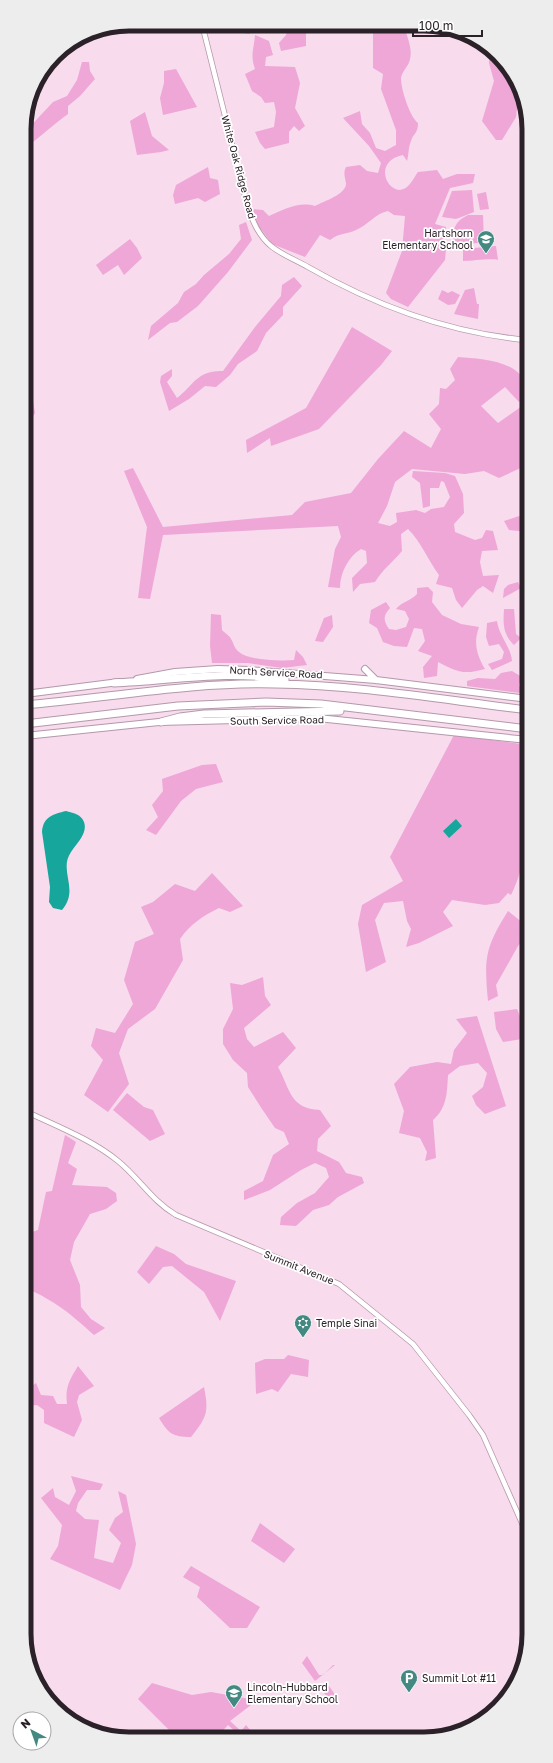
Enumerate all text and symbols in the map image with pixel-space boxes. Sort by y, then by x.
scale bar [413,12,482,38]
text: 100 m [419,18,453,33]
street label: White Oak Ridge Road [219,114,259,220]
place label: Hartshorn Elementary School [382,227,473,251]
school or university icon: Hartshorn Elementary School [476,229,496,254]
street label: North Service Road [229,664,323,680]
street label: South Service Road [230,713,324,727]
street label: Summit Avenue [262,1247,336,1287]
synagogue icon: Temple Sinai [293,1313,313,1338]
place label: Temple Sinai [316,1317,377,1329]
parking icon: Summit Lot #11 [399,1668,419,1693]
place label: Summit Lot #11 [422,1672,496,1684]
place label: Lincoln-Hubbard Elementary School [247,1681,338,1705]
school or university icon: Lincoln-Hubbard Elementary School [224,1683,244,1708]
north arrow [12,1711,52,1751]
text: N [18,1715,33,1731]

